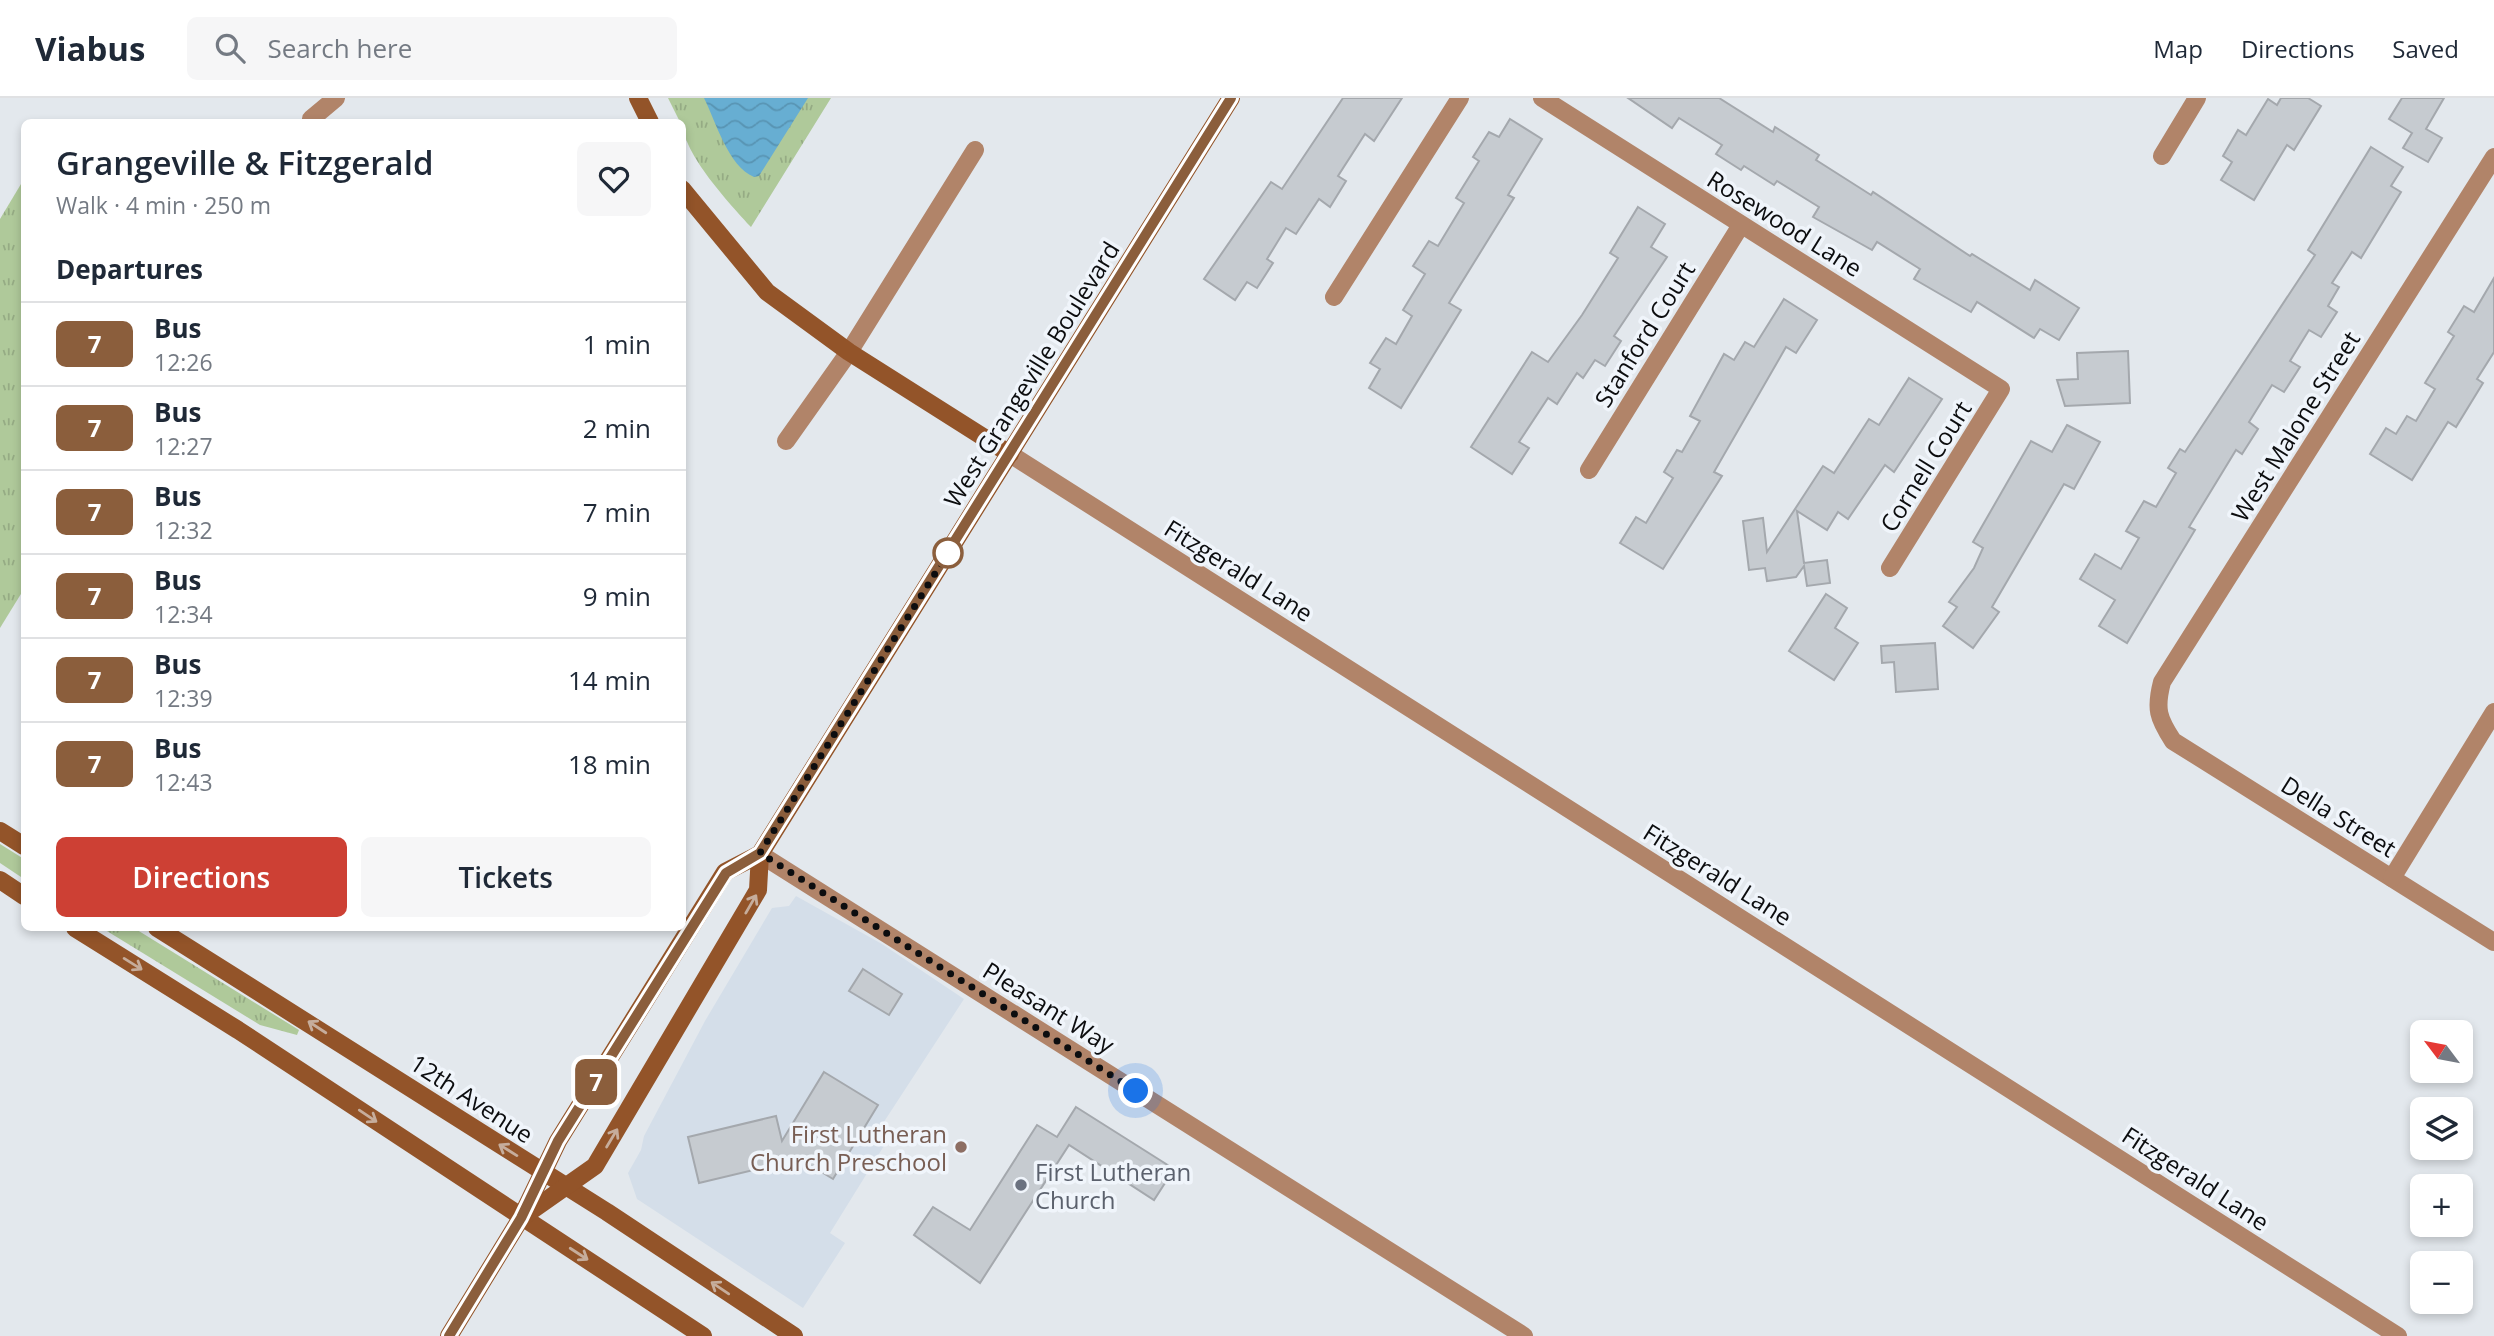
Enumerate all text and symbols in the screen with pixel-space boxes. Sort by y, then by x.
search box [187,17,677,80]
text: Viabus [35,26,145,71]
icon: search [211,29,249,67]
text: Search here [267,30,412,66]
text: Map [2153,32,2203,65]
text: Directions [2241,32,2354,65]
text: Saved [2392,32,2459,65]
text: Grangeville & Fitzgerald [56,140,433,185]
button: heart [577,142,651,216]
street label: Rosewood Lane [1701,162,1869,284]
text: Walk · 4 min · 250 m [56,189,271,221]
street label: West Grangeville Boulevard [936,235,1126,513]
text: Departures [56,251,203,287]
street label: Stanford Court [1586,255,1702,413]
text: Bus [154,310,201,346]
street label: West Malone Street [2223,325,2367,527]
text: 1 min [583,326,651,362]
text: 7 [88,327,101,360]
text: 12:26 [154,346,213,378]
text: Bus [154,394,201,430]
street label: Cornell Court [1872,394,1978,538]
text: 2 min [583,410,651,446]
text: 7 [88,411,101,444]
text: 12:27 [154,430,213,462]
text: Bus [154,478,201,514]
text: 7 min [583,494,651,530]
text: 7 [88,495,101,528]
street label: Fitzgerald Lane [1159,511,1319,629]
text: 12:32 [154,514,213,546]
unlabelled marker [933,538,963,568]
text: Bus [154,562,201,598]
text: 9 min [583,578,651,614]
text: 7 [88,579,101,612]
text: 12:34 [154,598,213,630]
text: Bus [154,646,201,682]
text: 14 min [568,662,651,698]
text: 7 [88,663,101,696]
text: 12:39 [154,682,213,714]
text: Bus [154,730,201,766]
text: 18 min [568,746,651,782]
text: 7 [88,747,101,780]
text: 12:43 [154,766,213,798]
street label: Della Street [2275,768,2403,864]
street label: Fitzgerald Lane [1638,815,1798,933]
button: Directions [56,837,347,917]
button: Tickets [361,837,651,917]
one-way arrow [744,894,758,914]
street label: Pleasant Way [977,953,1122,1061]
one-way arrow [123,956,142,971]
one-way arrow [308,1020,327,1035]
north arrow [2410,1020,2473,1083]
map controls [2410,1020,2473,1314]
street label: 12th Avenue [404,1046,540,1150]
line badge: 7 [573,1059,619,1105]
text: 7 [589,1065,603,1098]
your location [1118,1073,1153,1108]
button: layers [2410,1097,2473,1160]
one-way arrow [358,1110,378,1124]
place label: First Lutheran Church Preschool [750,1117,947,1178]
street label: Fitzgerald Lane [2116,1118,2276,1238]
one-way arrow [605,1128,619,1148]
marker: First Lutheran Church Preschool [953,1139,969,1155]
one-way arrow [499,1143,519,1157]
place label: First Lutheran Church [1035,1155,1191,1216]
button: + [2410,1174,2473,1237]
marker: First Lutheran Church [1013,1177,1029,1193]
one-way arrow [569,1247,588,1262]
button: − [2410,1251,2473,1314]
one-way arrow [711,1281,731,1295]

